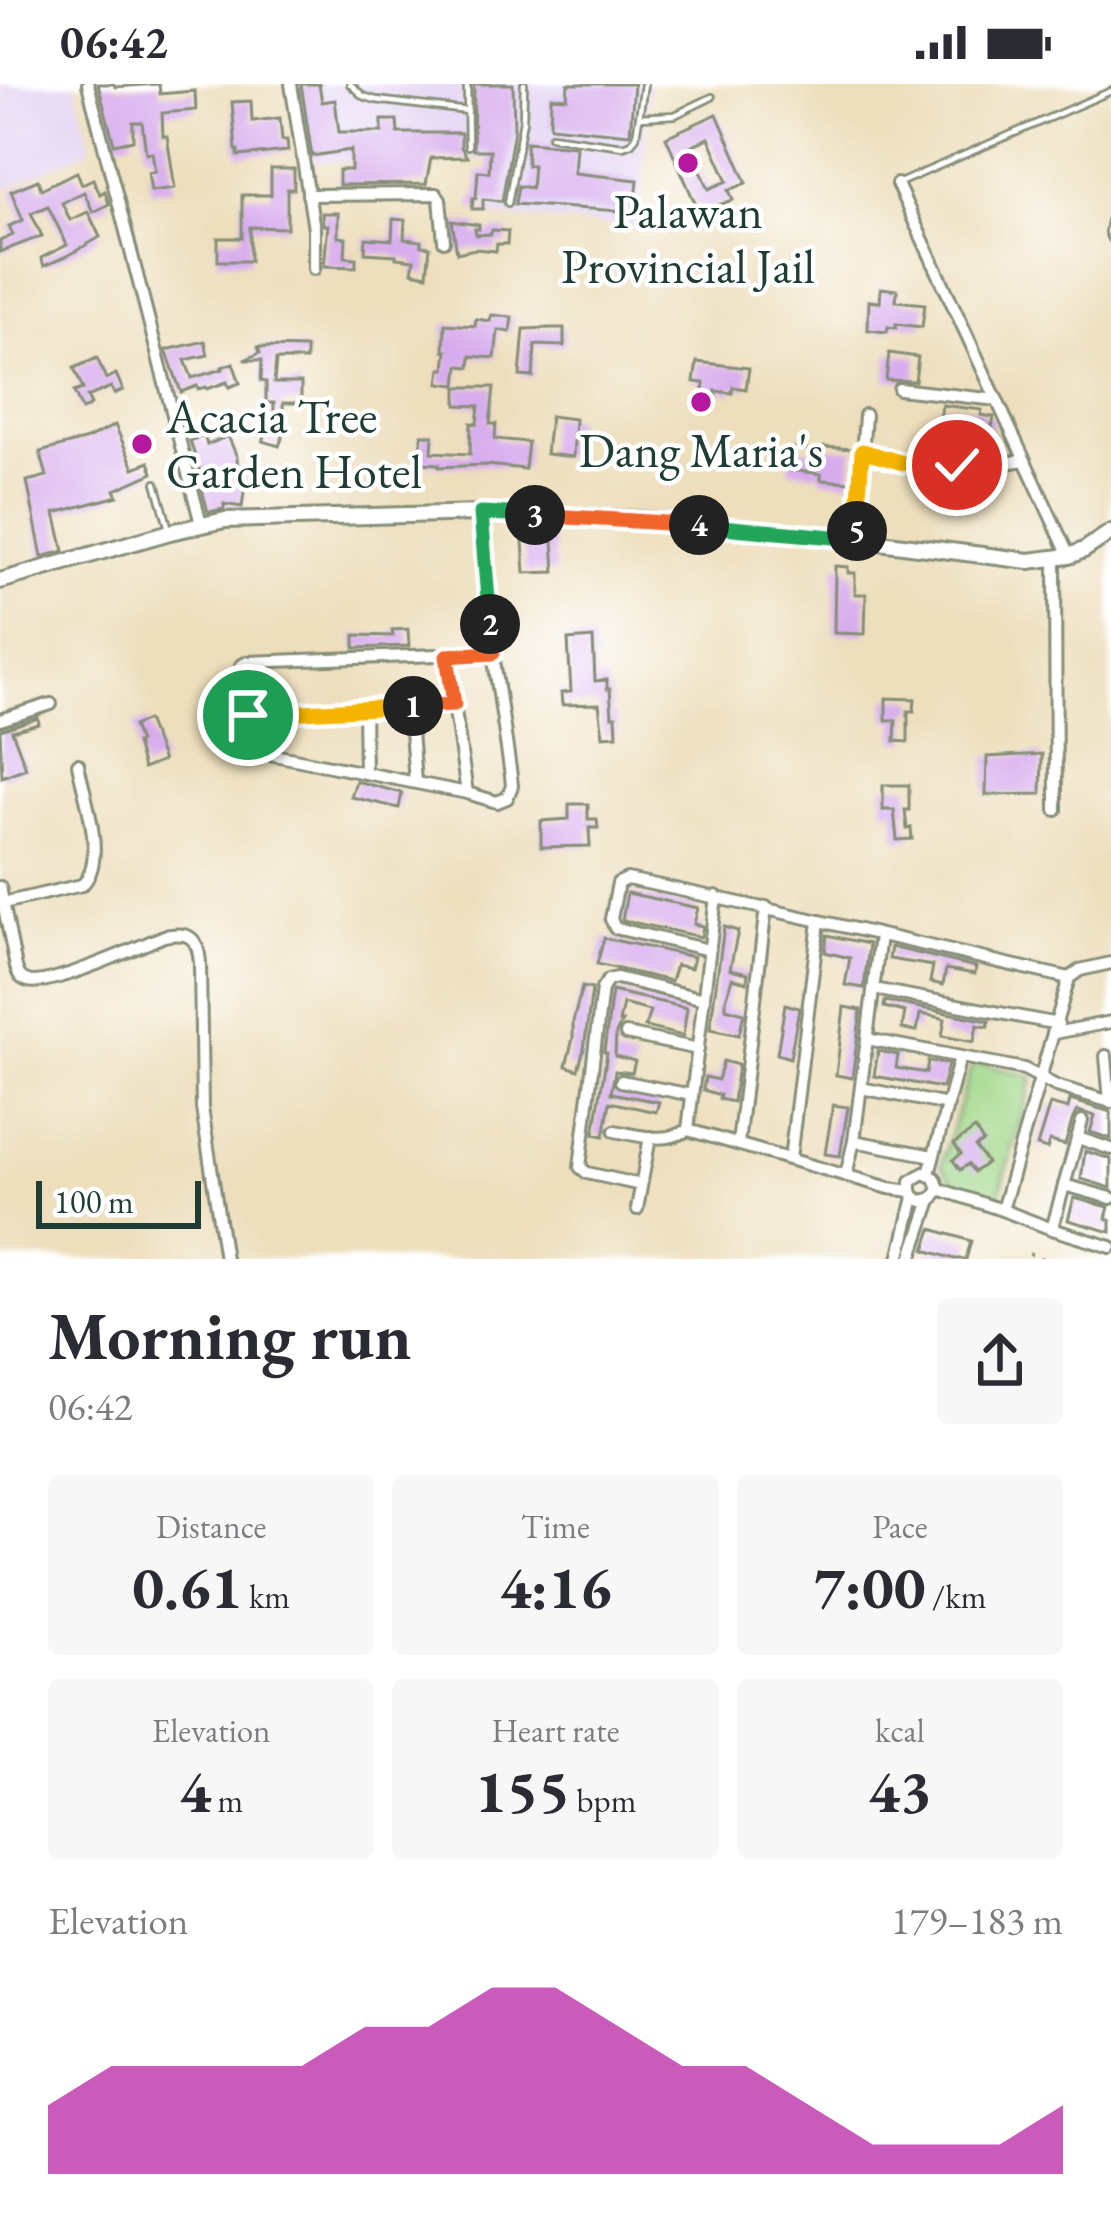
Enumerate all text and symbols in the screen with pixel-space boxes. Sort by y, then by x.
text: 06:42 [60,13,168,71]
marker: Palawan Provincial Jail [675,150,701,176]
place label: Palawan Provincial Jail [561,180,815,297]
place label: Acacia Tree Garden Hotel [165,385,422,502]
marker: Dang Maria's [688,389,714,415]
pin [906,414,1008,516]
place label: Dang Maria's [579,419,823,481]
marker: Acacia Tree Garden Hotel [129,431,155,457]
icon: check [924,432,990,498]
pin: 3 [505,485,565,545]
text: 3 [526,493,544,536]
pin: 4 [669,495,729,555]
pin: 5 [827,501,887,561]
text: 4 [690,503,708,546]
text: 5 [848,509,866,552]
pin: 2 [460,594,520,654]
text: 2 [481,602,499,645]
pin [197,664,299,766]
pin: 1 [383,676,443,736]
icon: arrive [215,682,281,748]
text: 1 [404,684,422,727]
scale bar [36,1175,201,1228]
text: 100 m [54,1180,134,1223]
text: Morning run [48,1293,412,1379]
button: share [937,1298,1063,1424]
text: 06:42 [48,1381,133,1432]
text: Distance [156,1505,266,1548]
text: Time [521,1505,590,1548]
text: Pace [872,1505,928,1548]
text: 0.61 [132,1548,242,1626]
text: 4:16 [499,1548,612,1626]
text: 7:00 [813,1548,925,1626]
text: km [242,1575,290,1618]
text: /km [925,1575,986,1618]
text: Elevation [152,1709,271,1752]
text: Heart rate [491,1709,620,1752]
text: kcal [875,1709,925,1752]
text: 4 [179,1752,211,1830]
text: 155 [475,1752,570,1830]
text: 43 [868,1752,932,1830]
text: m [211,1779,243,1822]
text: bpm [570,1779,636,1822]
text: Elevation [48,1895,188,1946]
text: 179–183 m [891,1895,1063,1946]

